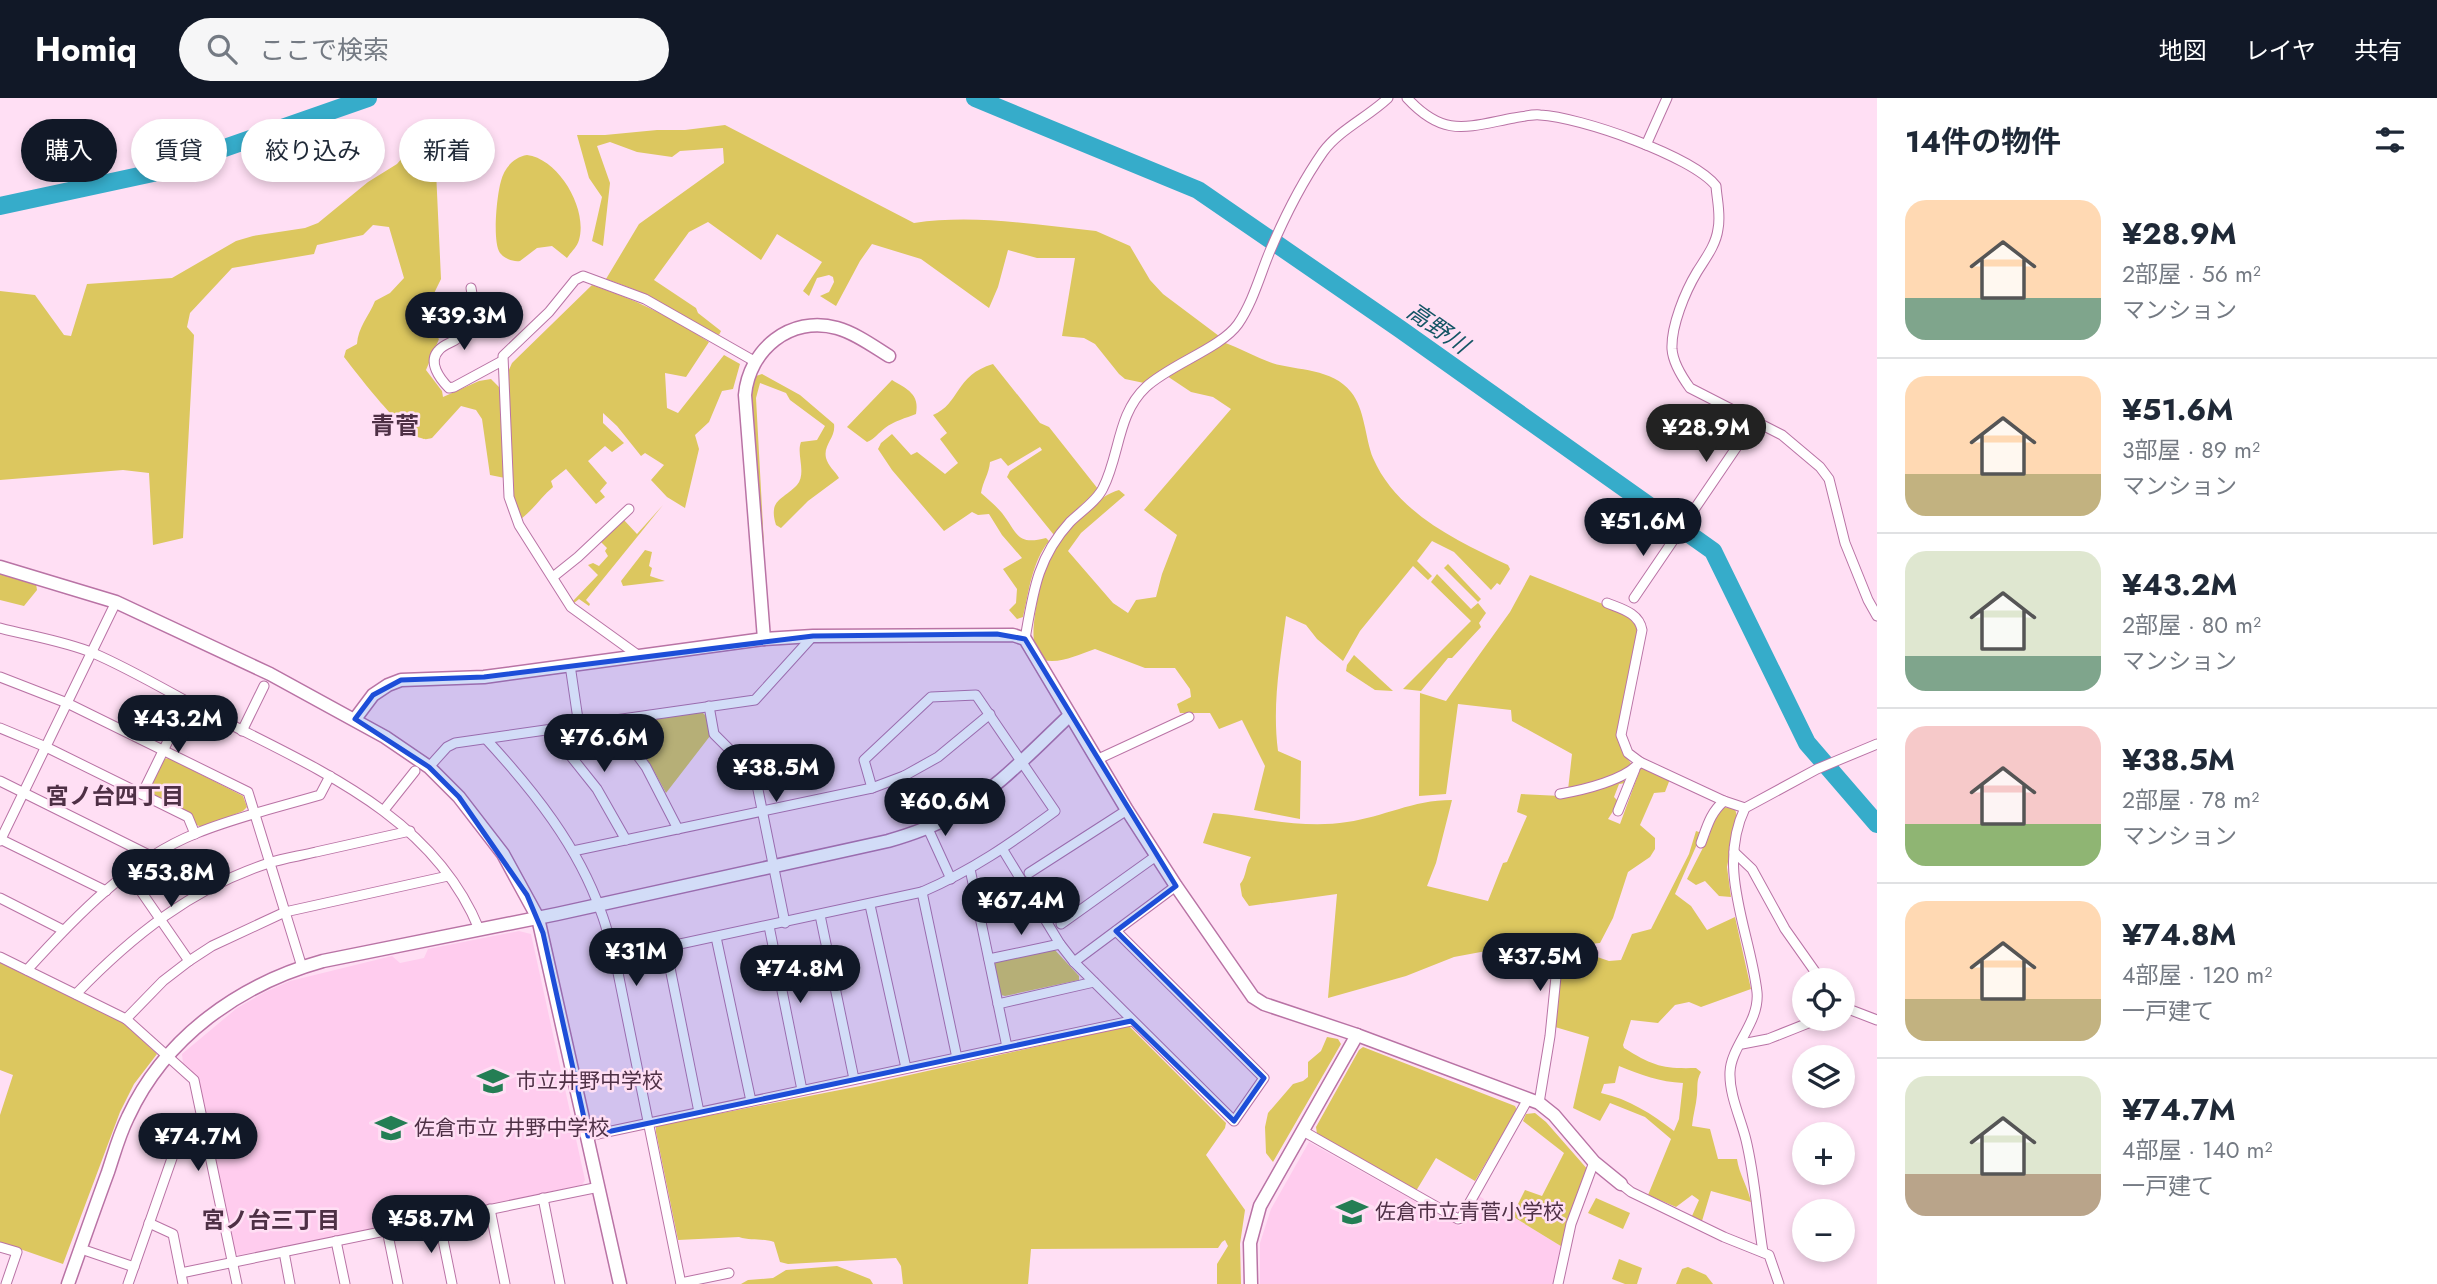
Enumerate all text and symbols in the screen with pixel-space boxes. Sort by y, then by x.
search box [179,18,669,81]
text: Homiq [35,26,137,73]
icon: search [203,30,241,68]
text: ここで検索 [259,31,389,69]
text: 地図 [2159,33,2207,68]
text: レイヤ [2245,33,2316,68]
text: 共有 [2354,33,2402,68]
chip: 購入 [21,119,117,182]
chip: 賃貸 [131,119,227,182]
chip: 絞り込み [241,119,385,182]
chip: 新着 [399,119,495,182]
text: 14件の物件 [1905,120,2061,163]
icon: filters [2371,121,2409,159]
text: ¥28.9M [2122,212,2237,255]
icon: home [1961,228,2045,312]
text: 2部屋 · 56 m² [2122,257,2261,291]
pin: ¥39.3M [407,292,521,352]
text: マンション [2122,293,2237,327]
water label: 高野川 [1400,294,1478,363]
text: ¥39.3M [421,298,507,332]
text: ¥51.6M [2122,388,2233,431]
pin: ¥28.9M [1649,404,1763,464]
icon: home [1961,404,2045,488]
district label: 青菅 [371,408,419,443]
text: ¥28.9M [1662,410,1750,444]
text: 3部屋 · 89 m² [2122,433,2260,467]
text: マンション [2122,469,2237,503]
pin: ¥51.6M [1586,498,1700,558]
text: ¥51.6M [1600,504,1686,538]
text: ¥43.2M [2122,563,2237,606]
icon: home [1961,579,2045,663]
text: 2部屋 · 80 m² [2122,608,2261,642]
text: マンション [2122,644,2237,678]
pin: ¥43.2M [121,696,235,755]
text: ¥43.2M [134,701,222,735]
pin: ¥76.6M [547,714,661,774]
text: ¥76.6M [560,720,648,754]
text: ¥38.5M [2122,738,2235,781]
pin: ¥38.5M [719,744,833,804]
text: ¥38.5M [733,750,819,784]
icon: home [1961,754,2045,838]
pin: ¥60.6M [888,778,1002,838]
district label: 宮ノ台四丁目 [46,779,184,813]
text: 2部屋 · 78 m² [2122,783,2259,817]
text: ¥60.6M [900,784,990,818]
text: マンション [2122,819,2237,853]
pin: ¥53.8M [114,850,228,909]
text: ¥53.8M [128,855,214,889]
pin: ¥67.4M [964,878,1078,937]
text: ¥67.4M [978,883,1064,917]
text: ¥74.8M [2122,913,2236,956]
pin: ¥31M [595,928,677,988]
icon: home [1961,929,2045,1013]
text: ¥31M [605,934,667,968]
pin: ¥37.5M [1483,934,1597,993]
text: ¥37.5M [1498,939,1582,973]
pin: ¥74.8M [743,946,857,1005]
text: ¥74.8M [756,951,844,985]
text: 4部屋 · 120 m² [2122,958,2272,992]
map controls [1792,968,1855,1262]
button: locate [1792,968,1855,1031]
text: 一戸建て [2122,994,2214,1028]
button: layers [1792,1045,1855,1108]
school or university icon: 市立井野中学校 [476,1064,510,1098]
place label: 市立井野中学校 [516,1066,663,1096]
text: ¥74.7M [2122,1088,2236,1131]
icon: home [1961,1104,2045,1188]
school or university icon: 佐倉市立 井野中学校 [374,1111,408,1145]
place label: 佐倉市立 井野中学校 [414,1113,609,1143]
pin: ¥74.7M [141,1114,255,1173]
text: ¥74.7M [154,1119,242,1153]
button: + [1792,1122,1855,1185]
text: 4部屋 · 140 m² [2122,1133,2272,1167]
text: 一戸建て [2122,1169,2214,1203]
school or university icon: 佐倉市立青菅小学校 [1335,1195,1369,1229]
pin: ¥58.7M [374,1196,488,1255]
place label: 佐倉市立青菅小学校 [1375,1197,1564,1227]
button: − [1792,1199,1855,1262]
text: ¥58.7M [388,1201,474,1235]
district label: 宮ノ台三丁目 [202,1203,340,1237]

